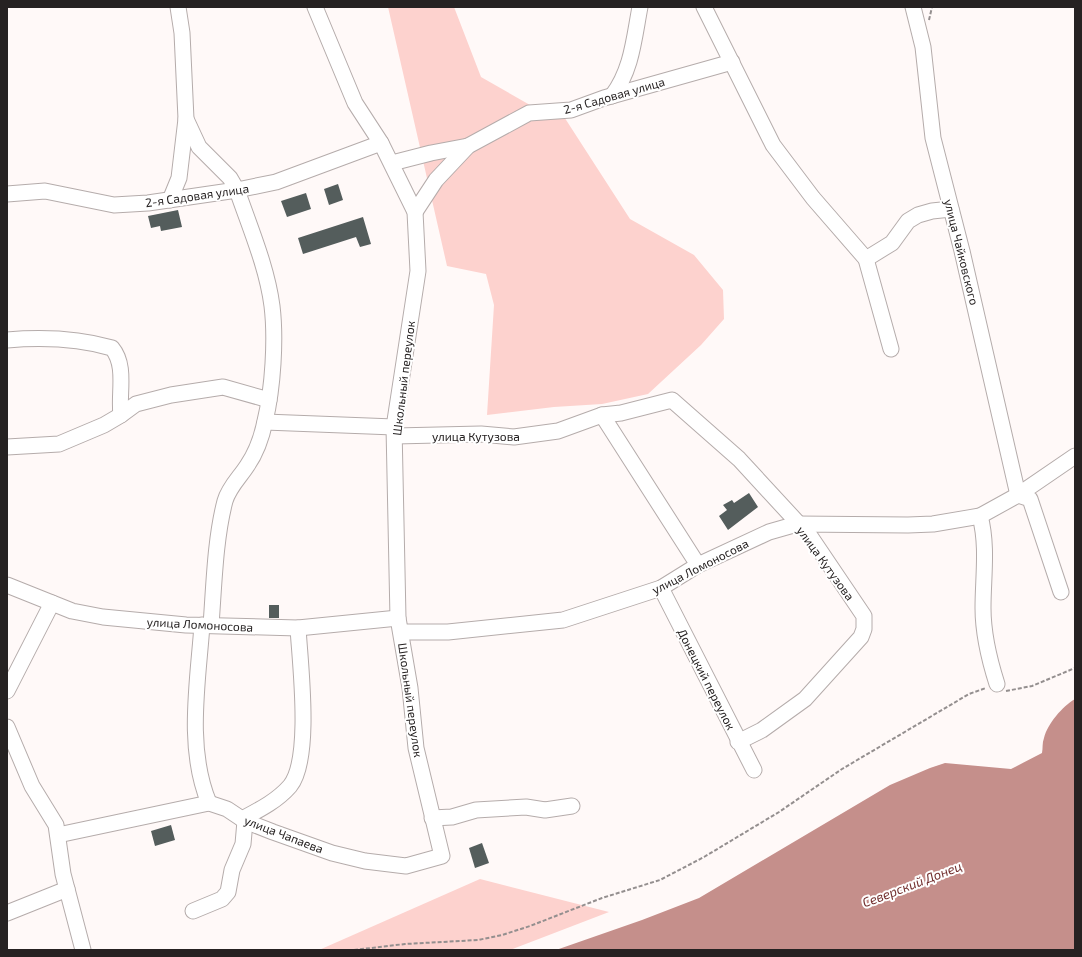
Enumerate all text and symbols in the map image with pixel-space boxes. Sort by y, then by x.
street label: 2-я Садовая улица [562,74,666,117]
street label: 2-я Садовая улица [144,181,250,210]
street label: улица Чайковского [941,198,982,307]
street label: Школьный переулок [389,319,418,436]
street label: улица Кутузова [432,429,520,444]
street label: улица Кутузова [794,523,858,603]
street label: улица Ломоносова [649,536,751,597]
street label: улица Ломоносова [146,614,254,635]
street label: Донецкий переулок [674,626,739,733]
street label: Школьный переулок [395,642,426,759]
street label: улица Чапаева [242,812,326,856]
water label: Северский Донец [860,858,964,910]

